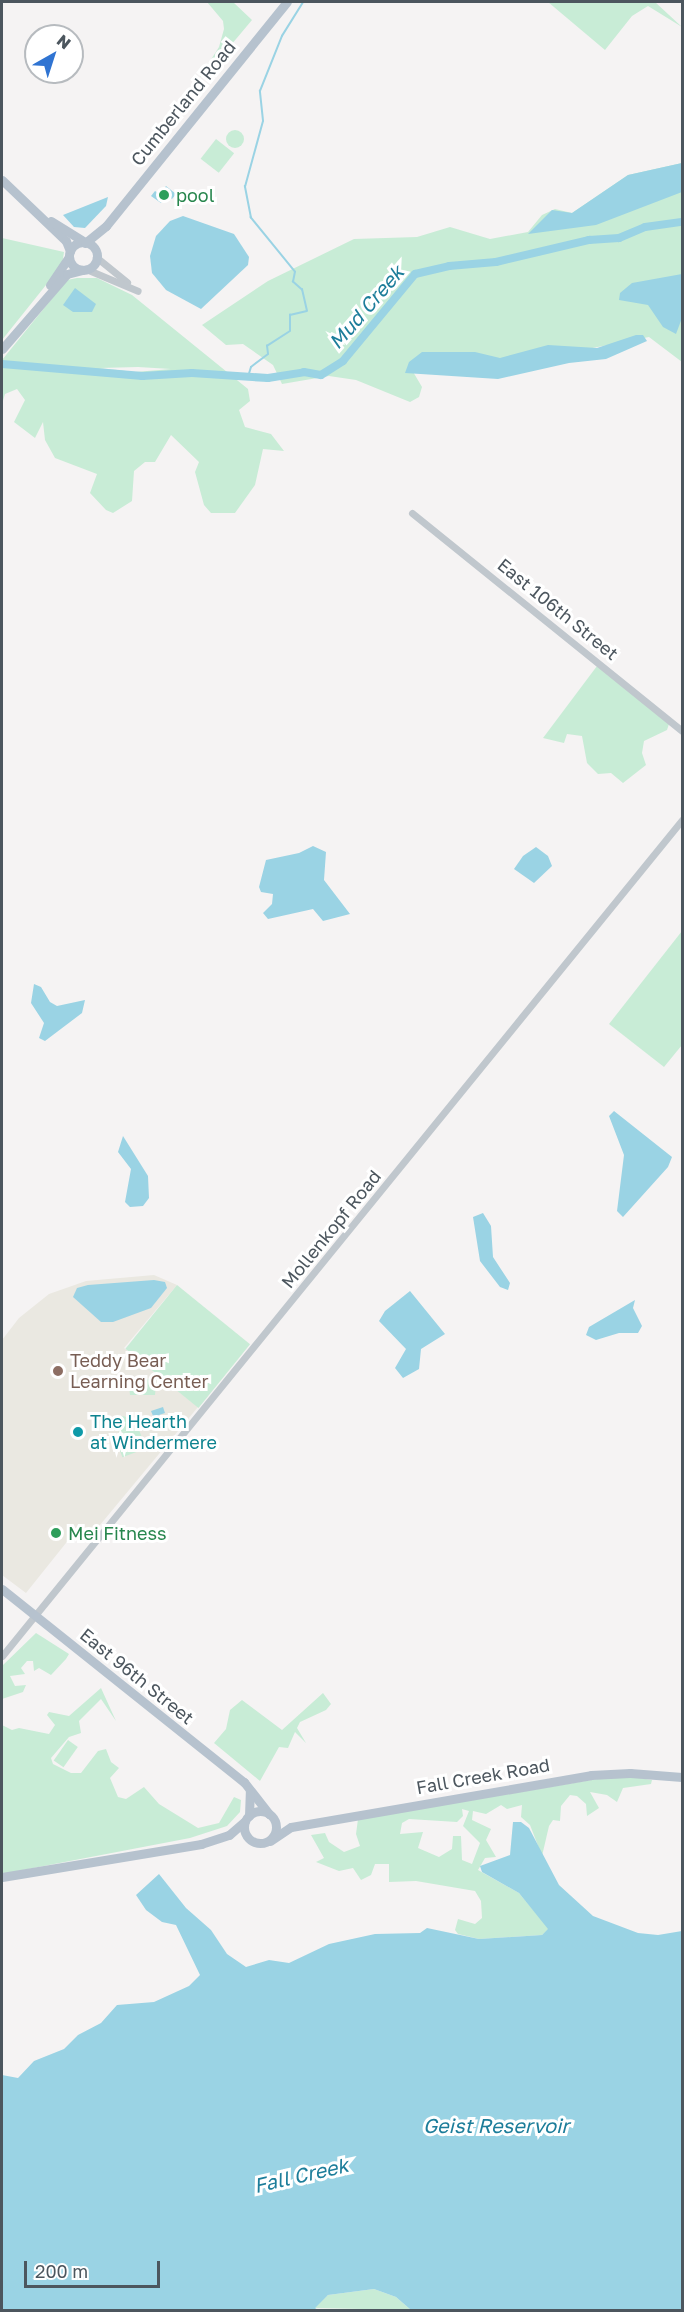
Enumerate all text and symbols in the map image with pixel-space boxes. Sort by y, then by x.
north arrow [24,24,84,84]
text: N [53,30,75,53]
street label: Cumberland Road [126,36,240,170]
place label: pool [176,184,214,206]
marker: pool [157,188,171,202]
water label: Mud Creek [323,261,409,353]
street label: East 106th Street [493,554,623,664]
street label: Mollenkopf Road [277,1166,385,1292]
place label: Teddy Bear Learning Center [70,1350,208,1392]
marker: Teddy Bear Learning Center [51,1364,65,1378]
place label: The Hearth at Windermere [90,1411,217,1454]
marker: The Hearth at Windermere [71,1425,85,1439]
place label: Mei Fitness [68,1522,167,1544]
marker: Mei Fitness [49,1526,63,1540]
street label: East 96th Street [76,1624,198,1728]
street label: Fall Creek Road [415,1754,551,1798]
water label: Geist Reservoir [423,2113,569,2137]
water label: Fall Creek [251,2152,351,2198]
scale bar [27,2249,164,2287]
text: 200 m [35,2260,88,2282]

